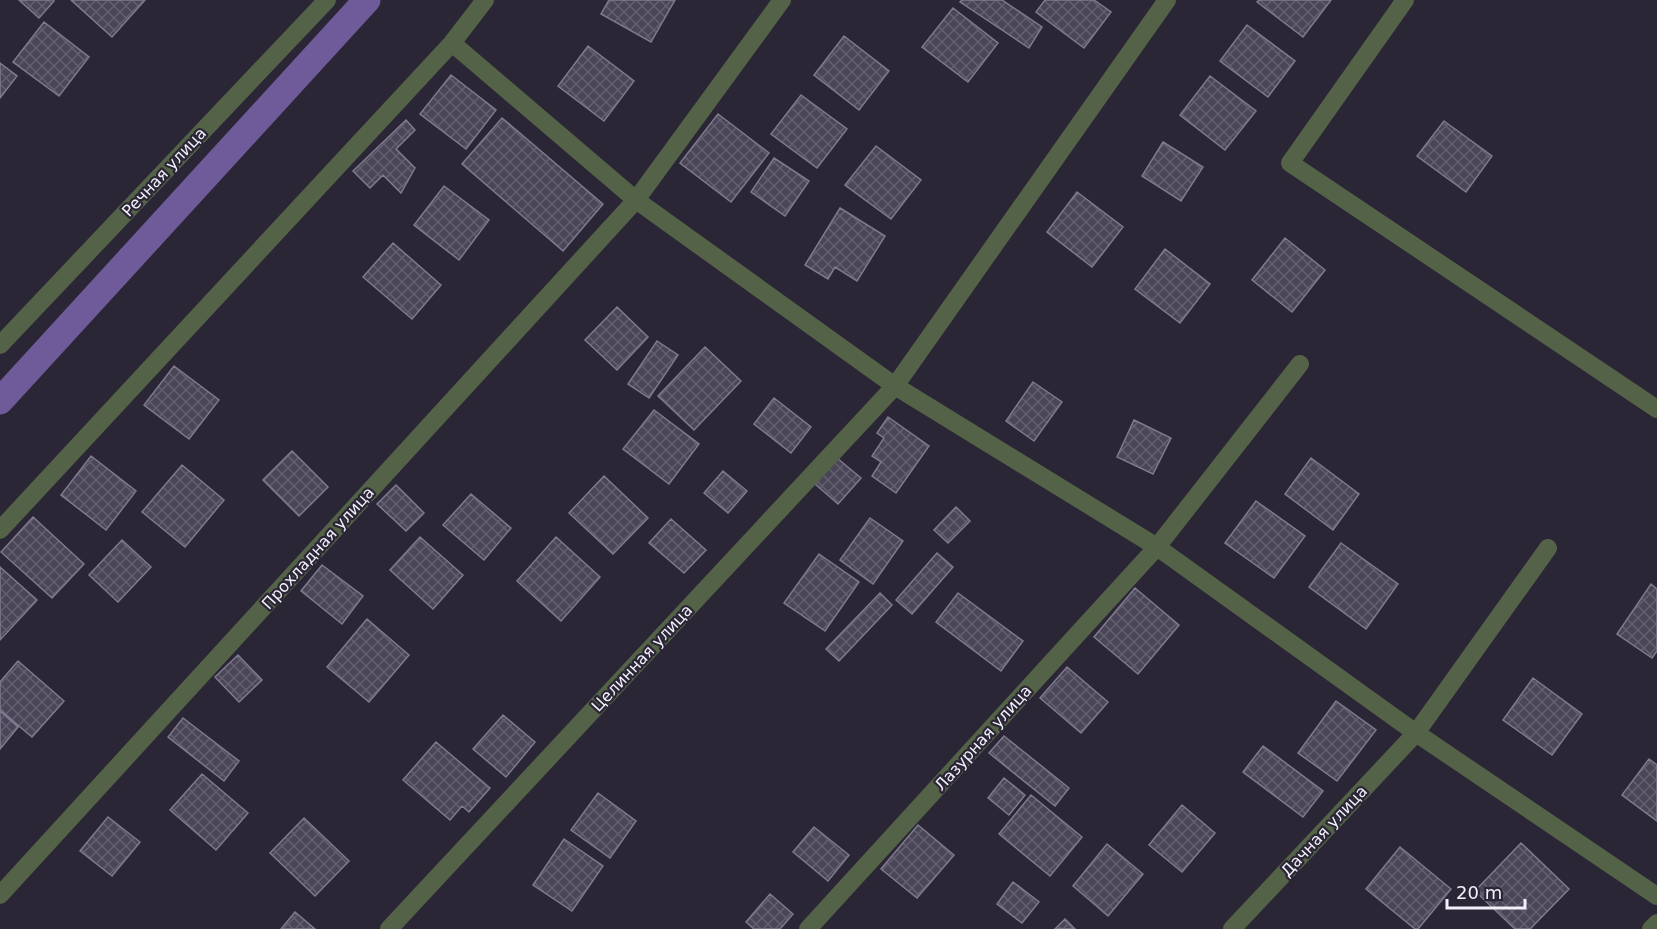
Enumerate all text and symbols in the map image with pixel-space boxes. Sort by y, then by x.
street label: Речная улица [118,124,210,220]
street label: Прохладная улица [258,483,378,613]
street label: Целинная улица [588,601,696,715]
street label: Лазурная улица [931,681,1035,795]
street label: Дачная улица [1277,782,1371,880]
scale bar [1447,872,1525,910]
text: 20 m [1456,882,1502,903]

